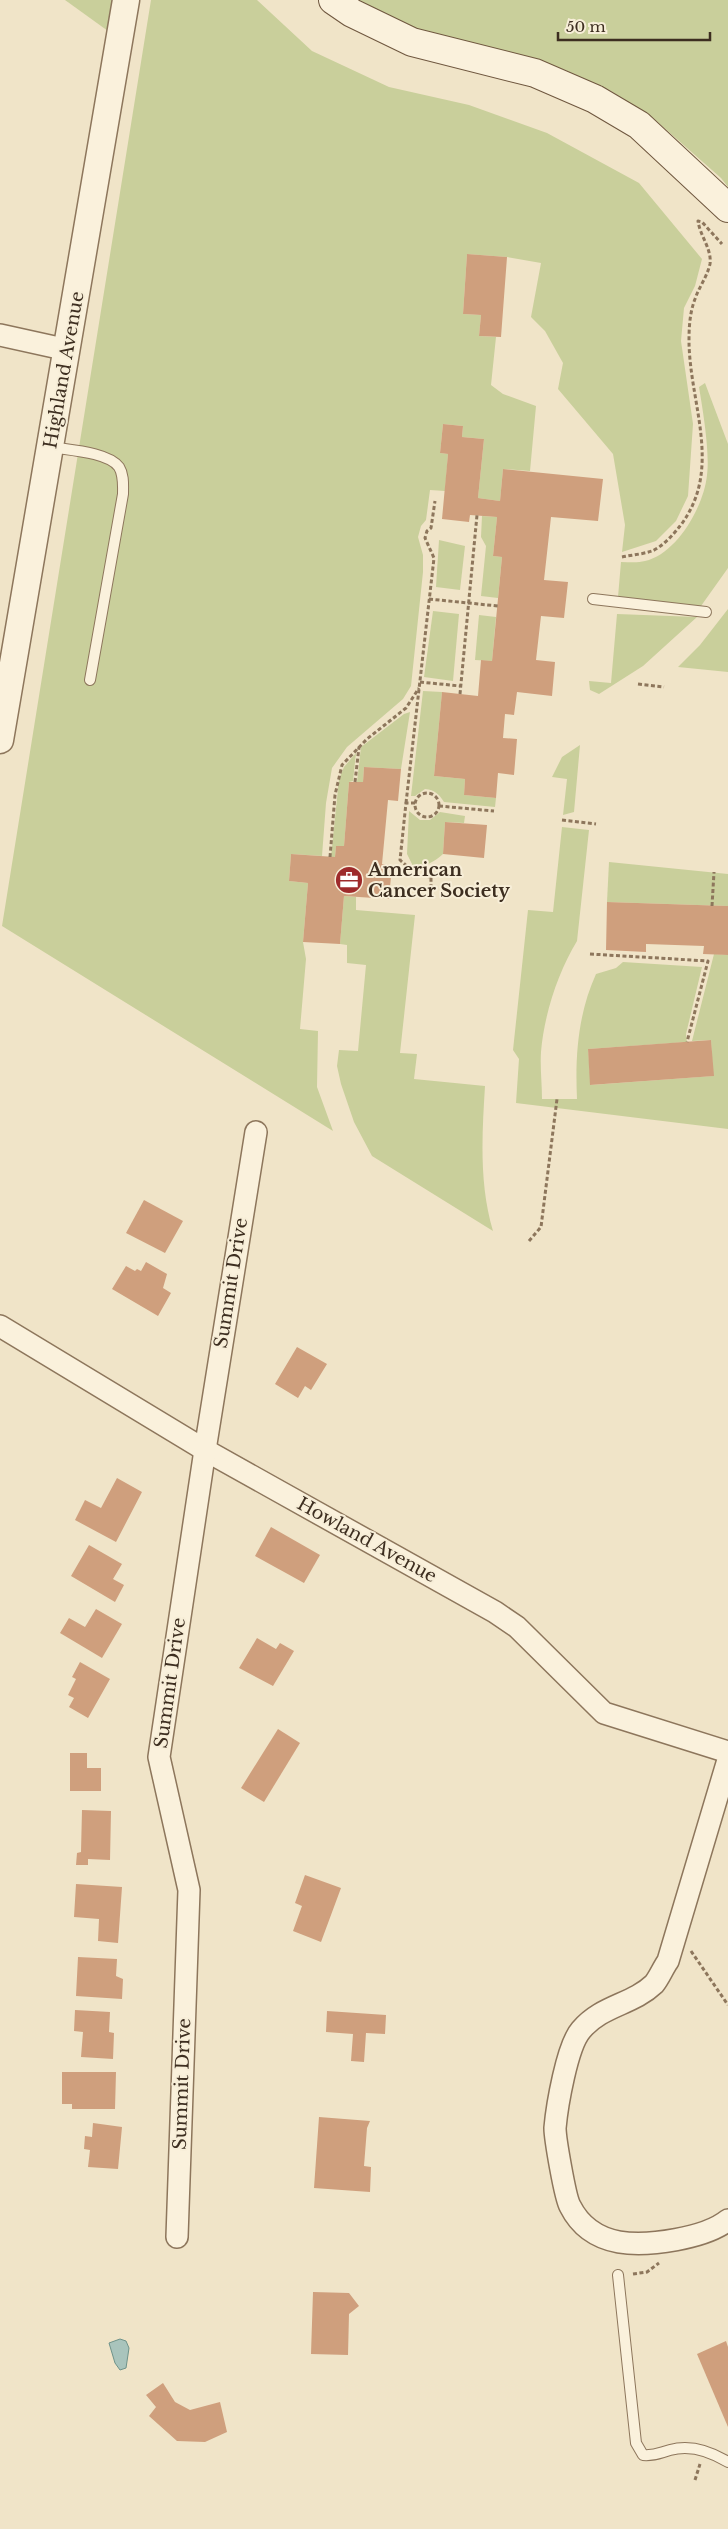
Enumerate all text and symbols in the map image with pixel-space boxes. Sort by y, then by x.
scale bar [558,10,710,42]
text: 50 m [566,17,606,36]
street label: Highland Avenue [39,290,89,450]
place label: American Cancer Society [367,859,510,902]
office icon: American Cancer Society [334,865,364,895]
street label: Summit Drive [210,1216,252,1350]
street label: Howland Avenue [293,1493,441,1587]
street label: Summit Drive [150,1616,190,1750]
street label: Summit Drive [169,2018,195,2150]

